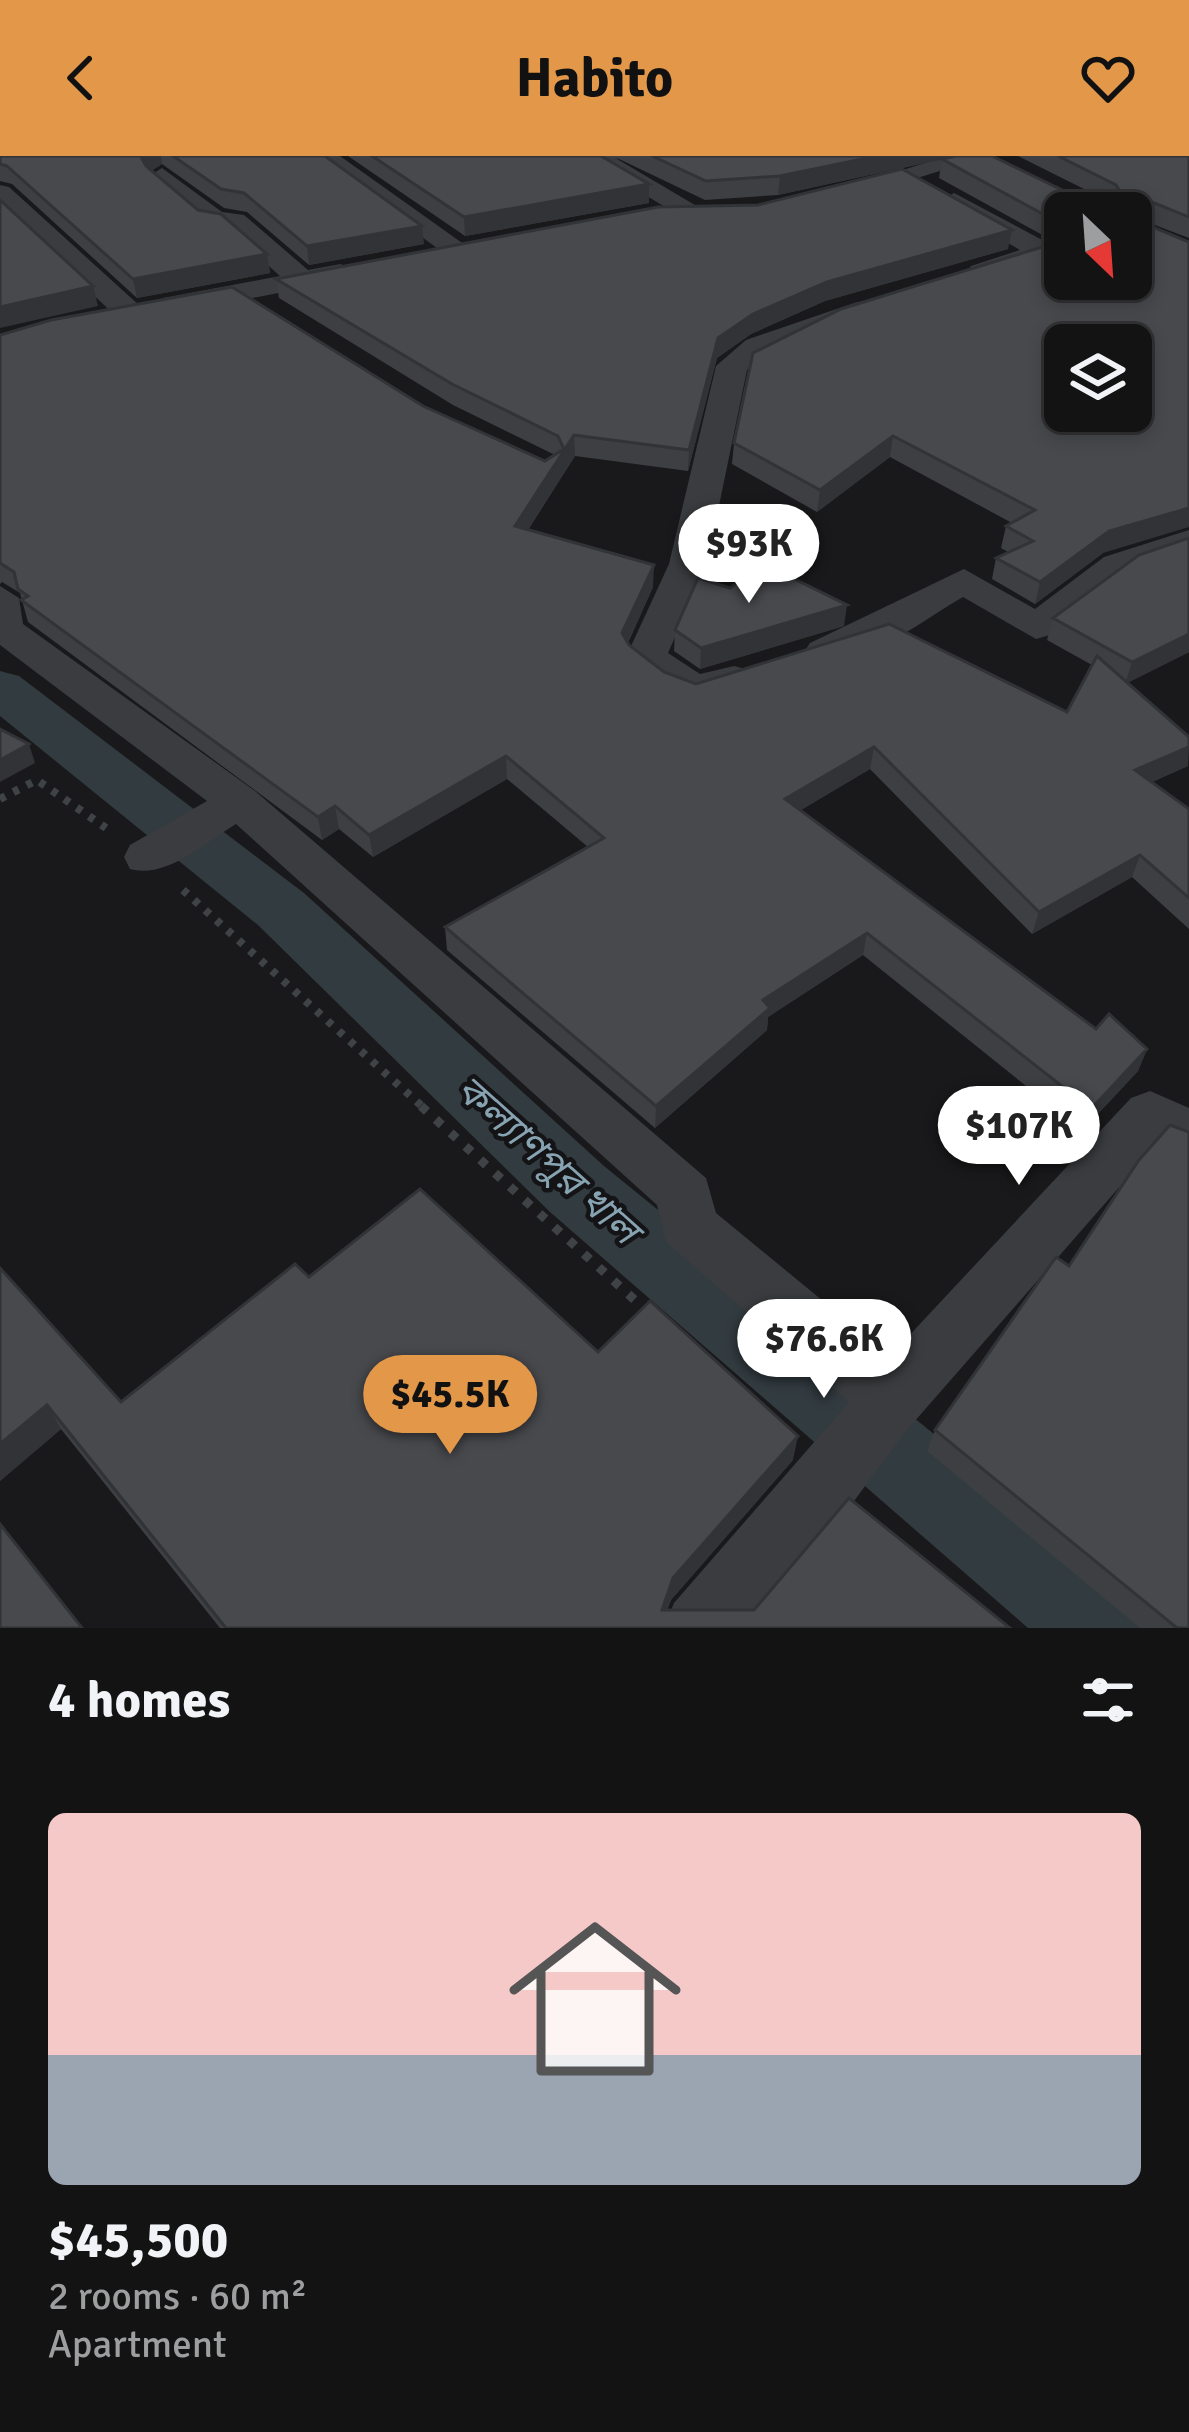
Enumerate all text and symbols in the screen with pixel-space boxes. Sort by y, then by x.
icon: back [48,45,114,111]
text: Habito [516,45,673,112]
icon: heart [1075,45,1141,111]
north arrow [1044,192,1152,300]
map controls [1044,192,1152,432]
button: layers [1044,324,1152,432]
pin: $93K [678,504,820,606]
text: $93K [705,519,793,567]
water label: কল্যাণপুর খাল [446,1065,653,1259]
pin: $107K [935,1086,1103,1188]
text: $107K [965,1101,1073,1149]
pin: $76.6K [726,1299,922,1401]
text: $76.6K [764,1314,884,1362]
pin: $45.5K [352,1355,548,1457]
text: $45.5K [390,1370,510,1418]
icon: filters [1075,1667,1141,1733]
text: 4 homes [48,1669,230,1732]
icon: home [487,1891,703,2107]
text: $45,500 [48,2209,228,2272]
text: 2 rooms · 60 m² [48,2272,307,2320]
text: Apartment [48,2320,227,2368]

